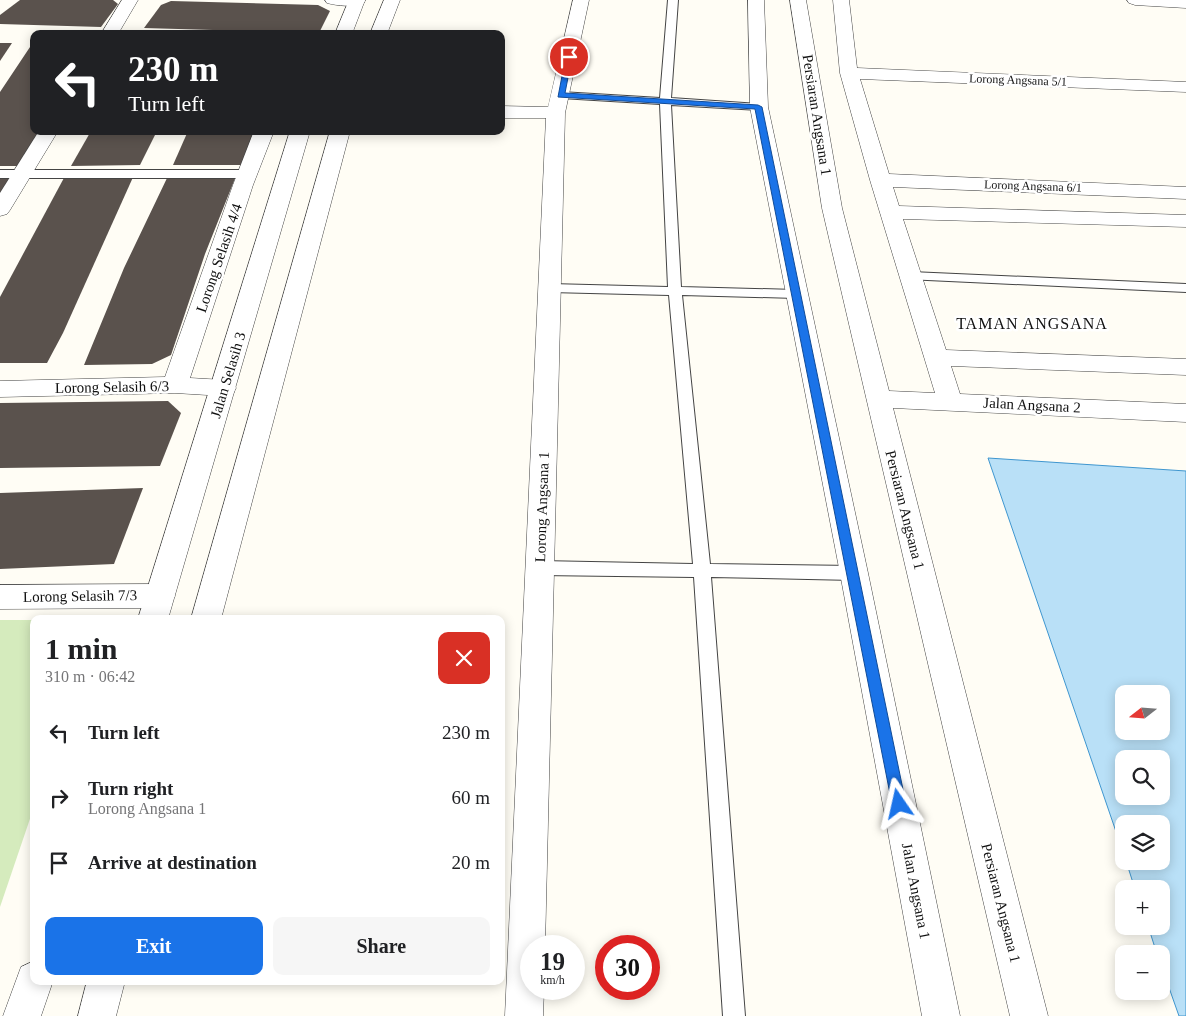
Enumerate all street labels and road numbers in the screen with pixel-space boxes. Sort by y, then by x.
street label: Persiaran Angsana 1 [800,53,834,177]
street label: Lorong Angsana 5/1 [969,71,1067,89]
street label: Lorong Angsana 6/1 [984,177,1082,195]
street label: Lorong Selasih 4/4 [193,201,245,315]
street label: Jalan Selasih 3 [207,330,249,420]
street label: Lorong Selasih 6/3 [55,378,169,396]
street label: Jalan Angsana 2 [983,394,1081,416]
street label: Persiaran Angsana 1 [882,449,928,571]
street label: Lorong Angsana 1 [532,451,552,563]
street label: Lorong Selasih 7/3 [23,587,137,605]
street label: Jalan Angsana 1 [899,842,933,940]
street label: Persiaran Angsana 1 [978,842,1024,964]

